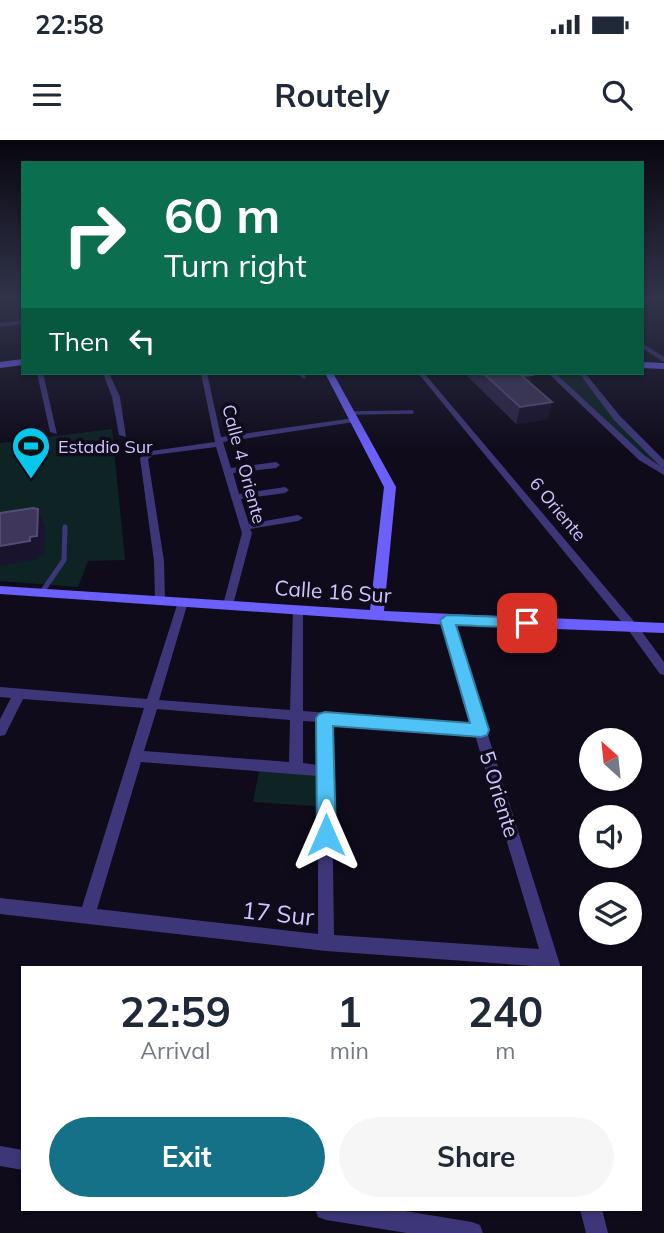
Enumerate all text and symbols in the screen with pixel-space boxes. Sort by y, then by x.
text: 22:58 [35,8,104,41]
text: Routely [274,75,390,115]
icon: menu [28,76,66,114]
icon: search [598,76,636,114]
text: 60 m [164,184,280,245]
icon: right [49,189,140,280]
text: Turn right [164,245,307,285]
icon: left [123,322,161,360]
text: Then [49,325,109,358]
street label: Calle 4 Oriente [217,402,271,526]
sports icon: Estadio Sur [10,425,52,480]
place label: Estadio Sur [58,435,153,458]
street label: 6 Oriente [525,472,591,546]
street label: Calle 16 Sur [274,574,393,608]
pin [497,593,557,653]
icon: arrive [508,604,546,642]
north arrow [579,728,642,791]
map controls [579,728,642,945]
street label: 5 Oriente [475,747,525,841]
position arrow [289,798,363,872]
button: sound [579,805,642,868]
button: layers [579,882,642,945]
street label: 17 Sur [240,894,316,932]
text: 22:59 [120,985,231,1038]
text: 1 [337,985,362,1038]
text: 240 [468,985,543,1038]
text: Arrival [140,1036,211,1065]
text: min [330,1036,369,1065]
text: m [495,1036,516,1065]
button: Exit [49,1117,325,1197]
button: Share [339,1117,614,1197]

